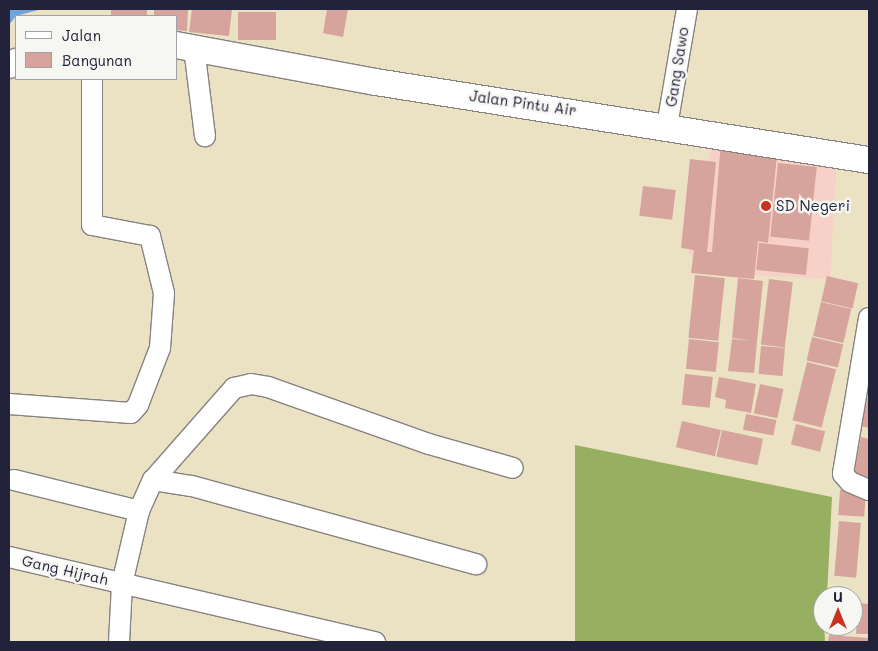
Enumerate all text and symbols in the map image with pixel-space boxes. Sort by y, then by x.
legend [15,15,178,80]
text: Jalan [62,25,101,45]
street label: Gang Sawo [662,26,692,108]
text: Bangunan [62,50,132,70]
street label: Jalan Pintu Air [468,87,578,119]
place label: SD Negeri [776,197,850,215]
marker: SD Negeri [760,200,772,212]
street label: Gang Hijrah [20,551,110,589]
north arrow [813,586,863,636]
text: U [833,587,843,606]

